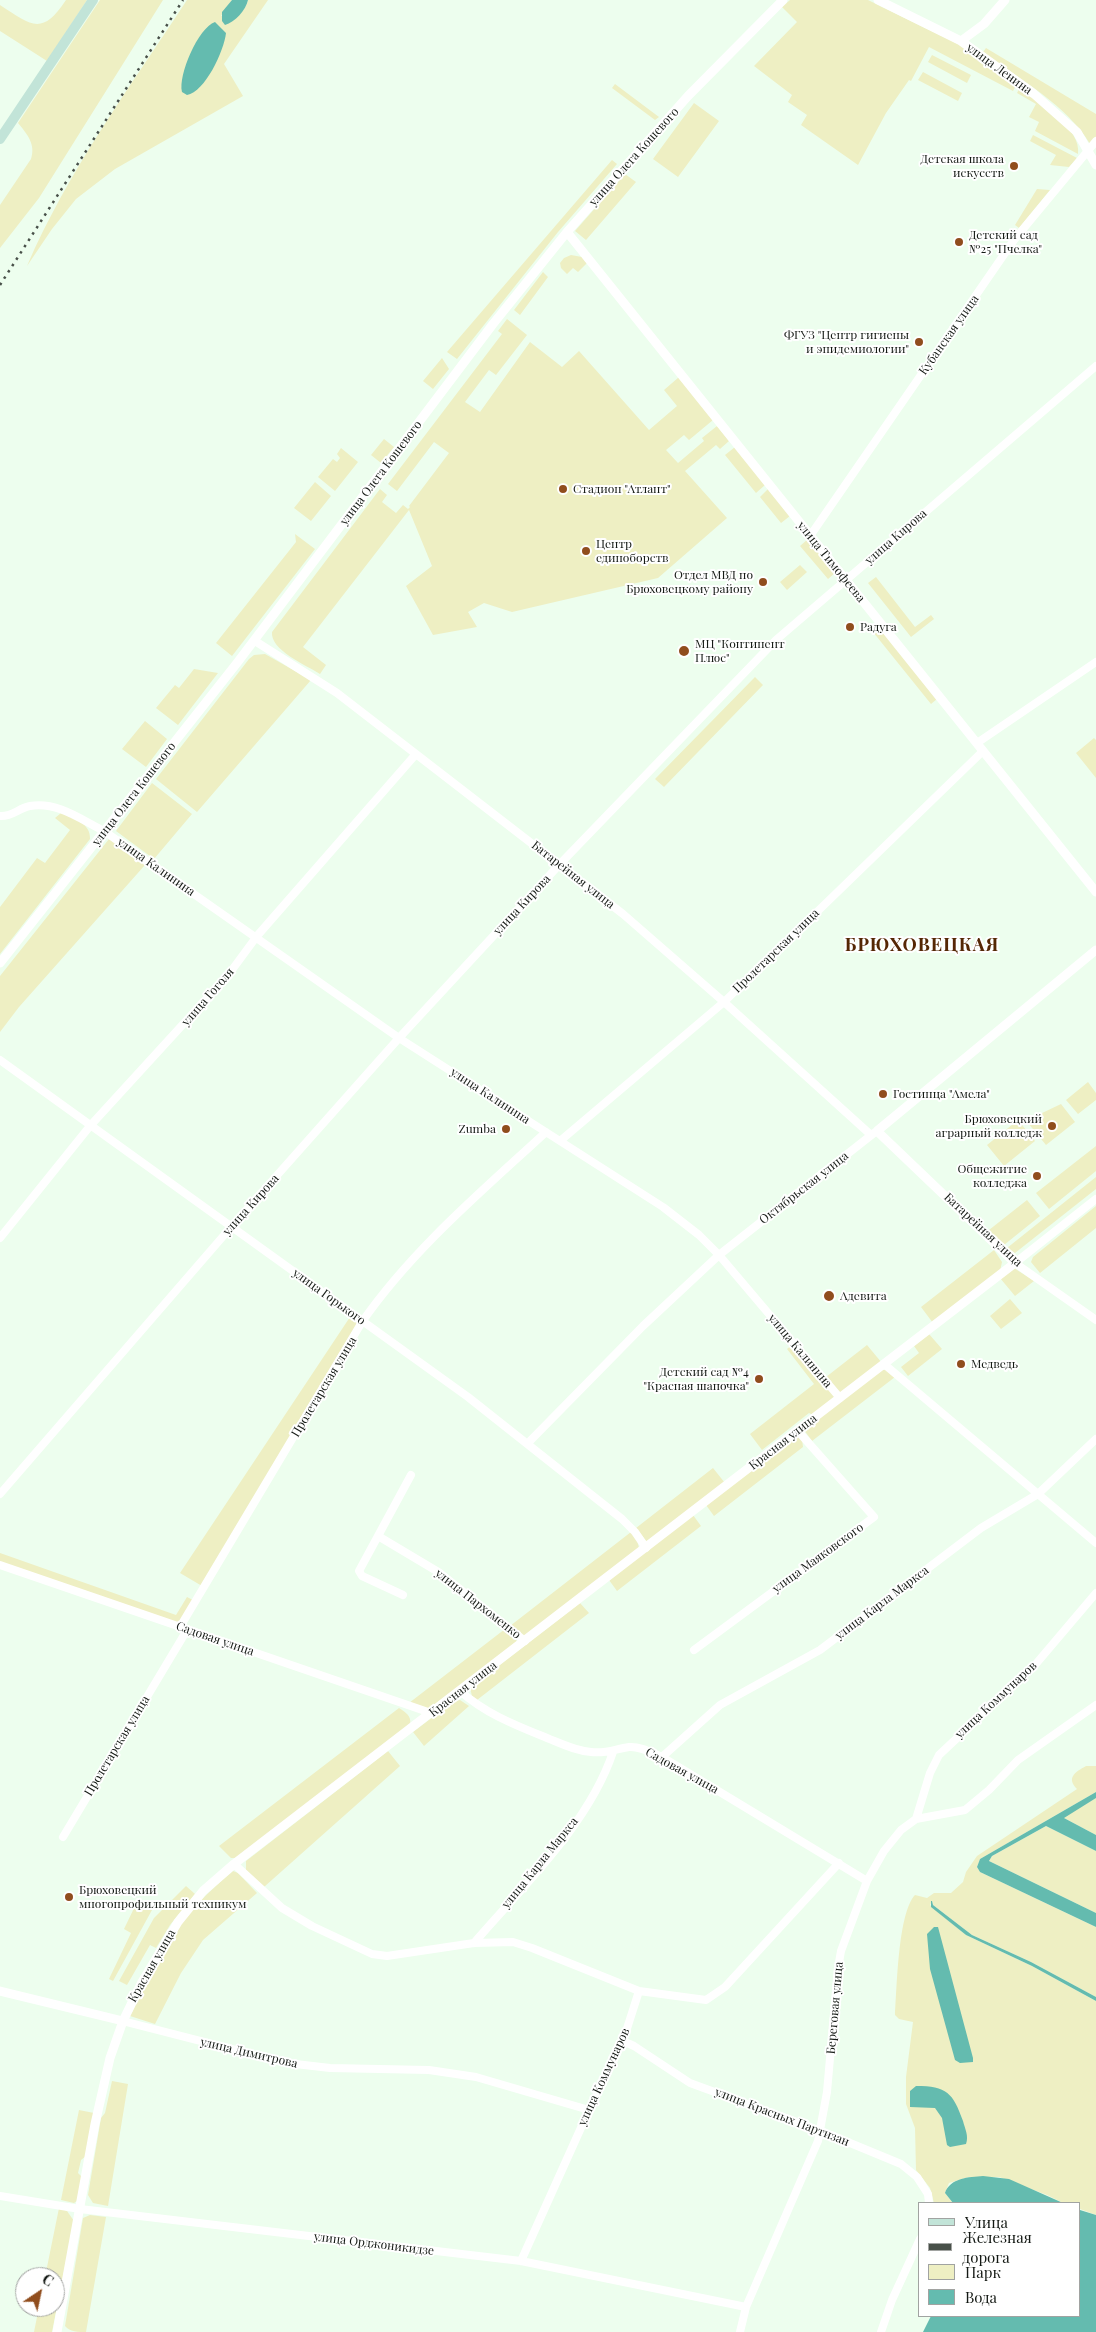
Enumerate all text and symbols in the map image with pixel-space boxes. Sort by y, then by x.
street label: улица Ленина [963,40,1035,98]
street label: улица Олега Кошевого [586,105,682,209]
place label: Детская школа искусств [921,152,1004,180]
marker: Детская школа искусств [1008,160,1020,172]
place label: Детский сад №25 "Пчелка" [969,228,1042,256]
marker: Детский сад №25 "Пчелка" [953,236,965,248]
street label: Кубанская улица [916,292,982,378]
place label: ФГУЗ "Центр гигиены и эпидемиологии" [784,328,909,356]
marker: ФГУЗ "Центр гигиены и эпидемиологии" [913,336,925,348]
street label: улица Олега Кошевого [337,418,425,528]
place label: Стадион "Атлант" [573,482,671,496]
marker: Стадион "Атлант" [557,483,569,495]
street label: улица Кирова [862,506,930,568]
street label: улица Тимофеева [794,519,868,605]
place label: Центр единоборств [596,537,669,565]
marker: Центр единоборств [580,545,592,557]
place label: Отдел МВД по Брюховецкому району [626,568,753,596]
marker: Отдел МВД по Брюховецкому району [757,576,769,588]
place label: Радуга [860,620,897,634]
marker: Радуга [844,621,856,633]
place label: МЦ "Континент Плюс" [695,637,785,665]
marker: МЦ "Континент Плюс" [677,644,691,658]
street label: улица Олега Кошевого [89,739,179,849]
street label: улица Калинина [114,835,198,899]
street label: Батарейная улица [529,838,617,912]
street label: улица Кирова [490,872,554,938]
street label: Пролетарская улица [730,906,822,996]
district label: БРЮХОВЕЦКАЯ [843,934,1001,956]
street label: улица Гоголя [179,965,237,1029]
street label: улица Калинина [448,1065,532,1127]
place label: Гостинца "Амела" [893,1087,990,1101]
marker: Гостинца "Амела" [877,1088,889,1100]
place label: Брюховецкий аграрный колледж [936,1112,1042,1140]
marker: Брюховецкий аграрный колледж [1046,1120,1058,1132]
place label: Zumba [459,1122,496,1136]
marker: Zumba [500,1123,512,1135]
street label: Октябрьская улица [757,1149,851,1227]
place label: Общежитие колледжа [957,1162,1027,1190]
marker: Общежитие колледжа [1031,1170,1043,1182]
street label: улица Кирова [220,1172,282,1238]
street label: Батарейная улица [941,1190,1025,1270]
street label: улица Горького [290,1266,368,1328]
marker: Адевита [822,1289,836,1303]
place label: Адевита [840,1289,887,1303]
street label: улица Калинина [765,1311,835,1391]
street label: Пролетарская улица [288,1334,360,1440]
place label: Медведь [971,1357,1018,1371]
marker: Медведь [955,1358,967,1370]
place label: Детский сад №4 "Красная шапочка" [643,1365,749,1393]
marker: Детский сад №4 "Красная шапочка" [753,1373,765,1385]
street label: Красная улица [746,1411,820,1473]
street label: улица Маяковского [770,1520,866,1596]
street label: улица Карла Маркса [832,1563,932,1643]
street label: улица Пархоменко [432,1566,524,1642]
street label: Садовая улица [174,1619,256,1659]
street label: Красная улица [426,1658,500,1720]
street label: улица Коммунаров [952,1658,1040,1742]
street label: Пролетарская улица [81,1693,153,1799]
street label: Садовая улица [643,1745,721,1797]
street label: улица Карла Маркса [499,1814,581,1912]
place label: Брюховецкий многопрофильный техникум [79,1883,247,1911]
marker: Брюховецкий многопрофильный техникум [63,1891,75,1903]
street label: Красная улица [125,1927,179,2005]
street label: Береговая улица [824,1961,846,2055]
street label: улица Коммунаров [575,2026,633,2128]
street label: улица Димитрова [199,2035,299,2071]
street label: улица Красных Партизан [713,2085,851,2149]
legend [918,2202,1081,2317]
text: Улица [965,2212,1008,2232]
text: Железная дорога [962,2227,1032,2267]
street label: улица Орджоникидзе [313,2229,435,2259]
text: Парк [965,2262,1001,2282]
north arrow [15,2267,65,2317]
text: С [39,2269,58,2291]
text: Вода [965,2287,997,2307]

